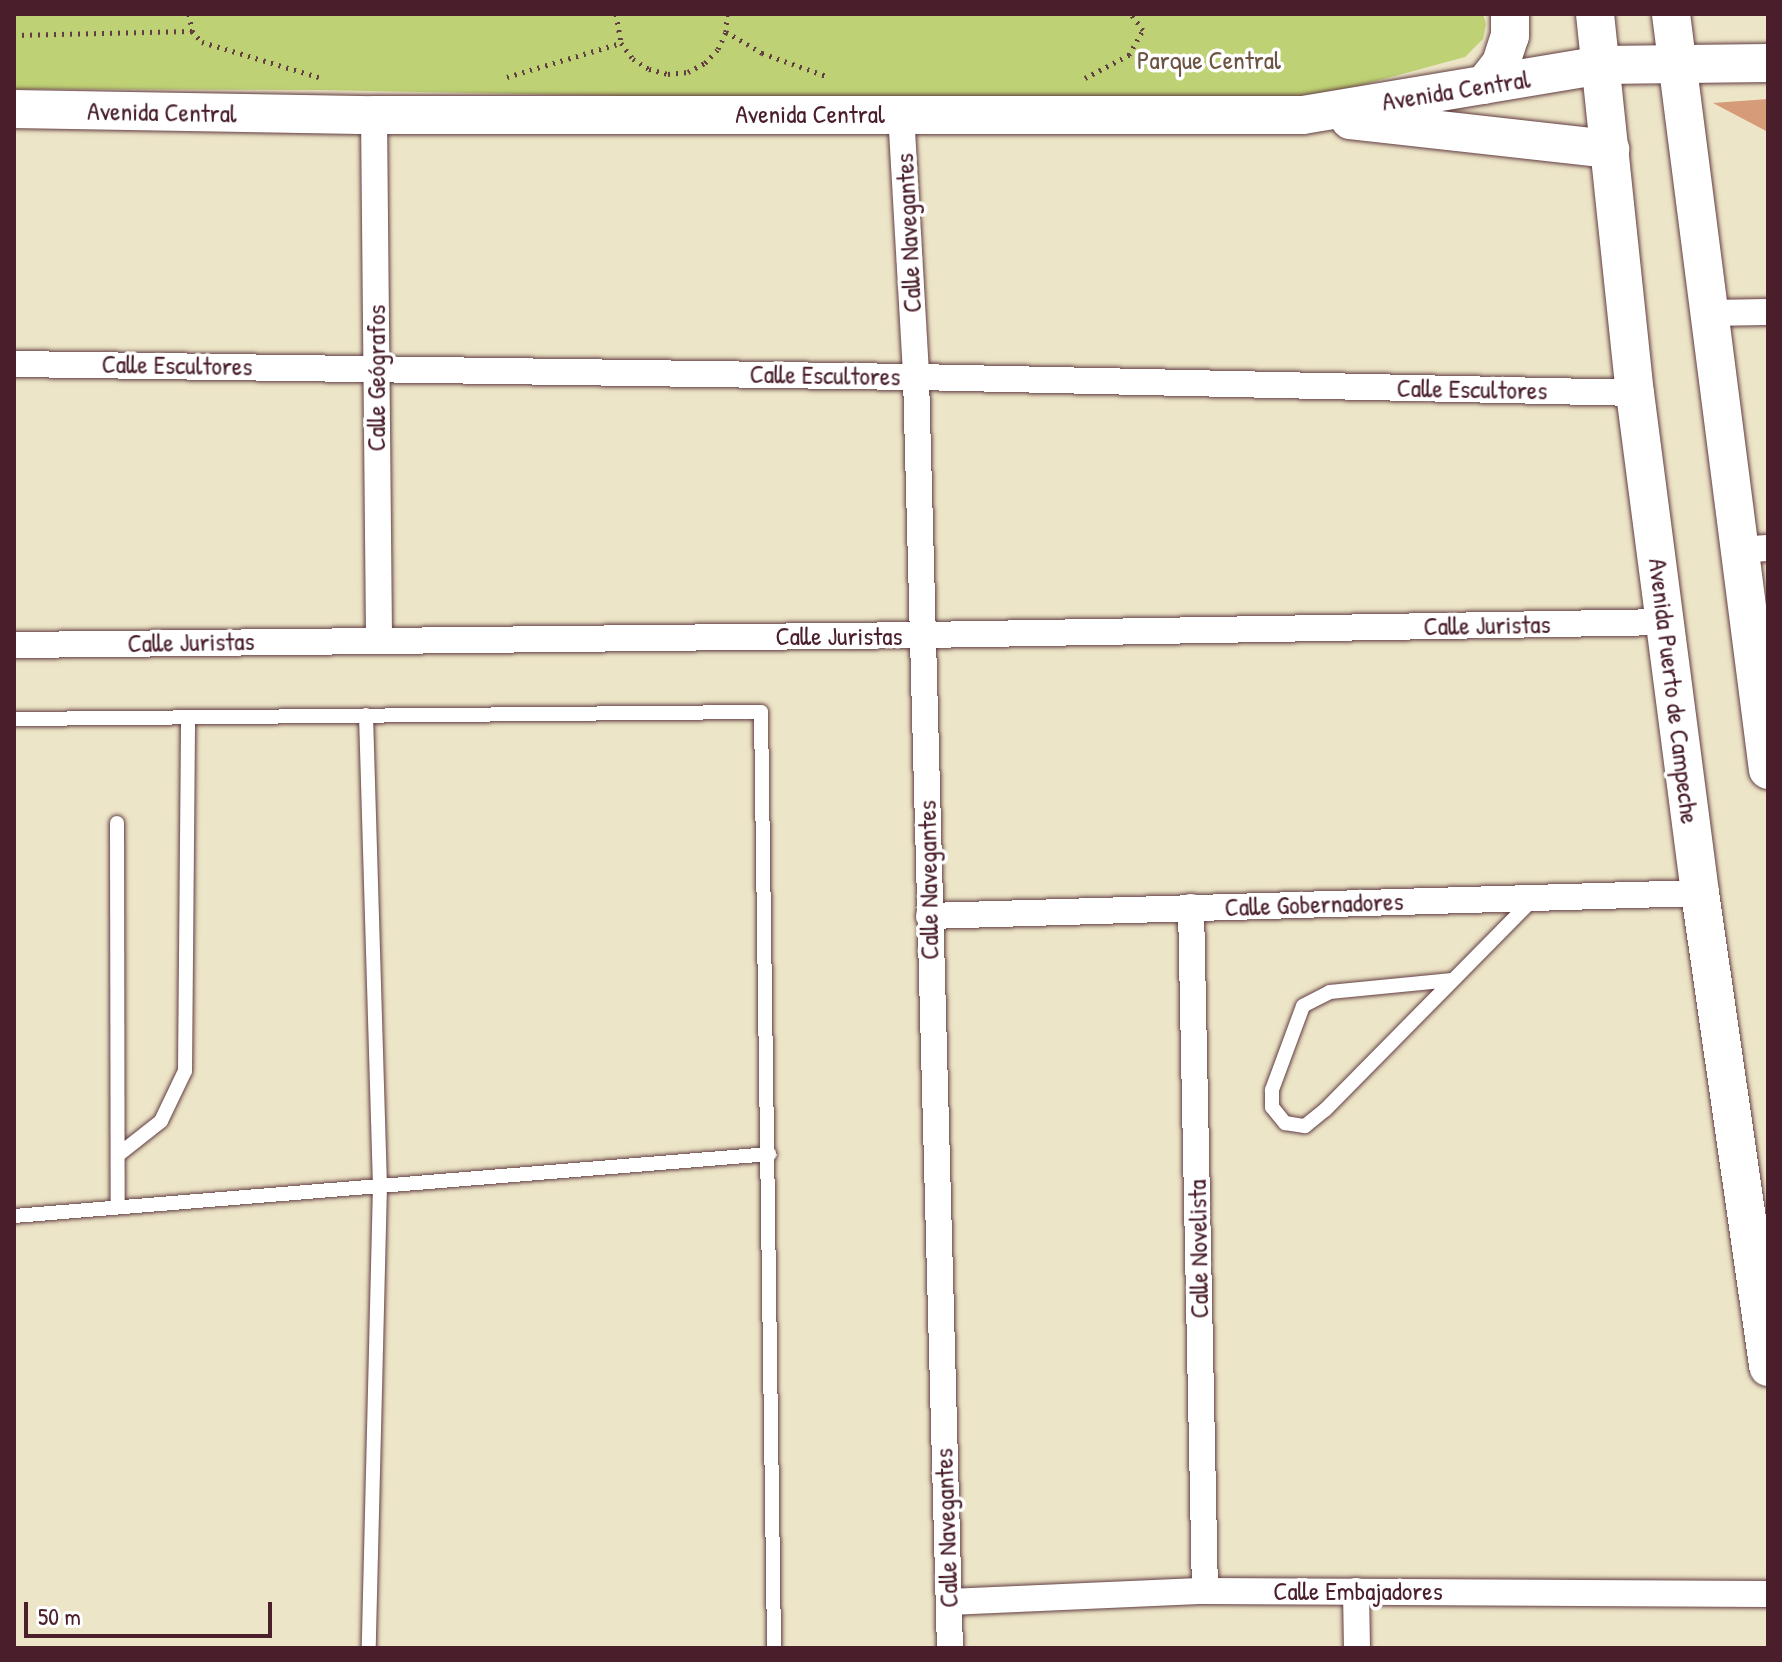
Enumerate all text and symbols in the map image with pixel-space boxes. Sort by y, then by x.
park label: Parque Central [1137,44,1281,76]
street label: Avenida Central [1380,63,1532,117]
street label: Avenida Central [87,95,237,129]
street label: Avenida Central [735,98,885,130]
street label: Calle Navegantes [888,153,928,313]
street label: Calle Geógrafos [360,305,392,451]
street label: Calle Escultores [101,348,253,382]
street label: Calle Escultores [749,358,901,392]
street label: Calle Escultores [1396,372,1548,406]
street label: Avenida Puerto de Campeche [1642,556,1706,826]
street label: Calle Juristas [1423,608,1551,642]
street label: Calle Juristas [776,620,902,652]
street label: Calle Juristas [127,625,255,659]
street label: Calle Navegantes [911,800,945,960]
street label: Calle Gobernadores [1224,885,1404,923]
street label: Calle Novelista [1181,1179,1215,1319]
street label: Calle Navegantes [928,1448,964,1608]
street label: Calle Embajadores [1273,1575,1443,1607]
scale bar [28,1586,276,1636]
text: 50 m [38,1600,81,1632]

